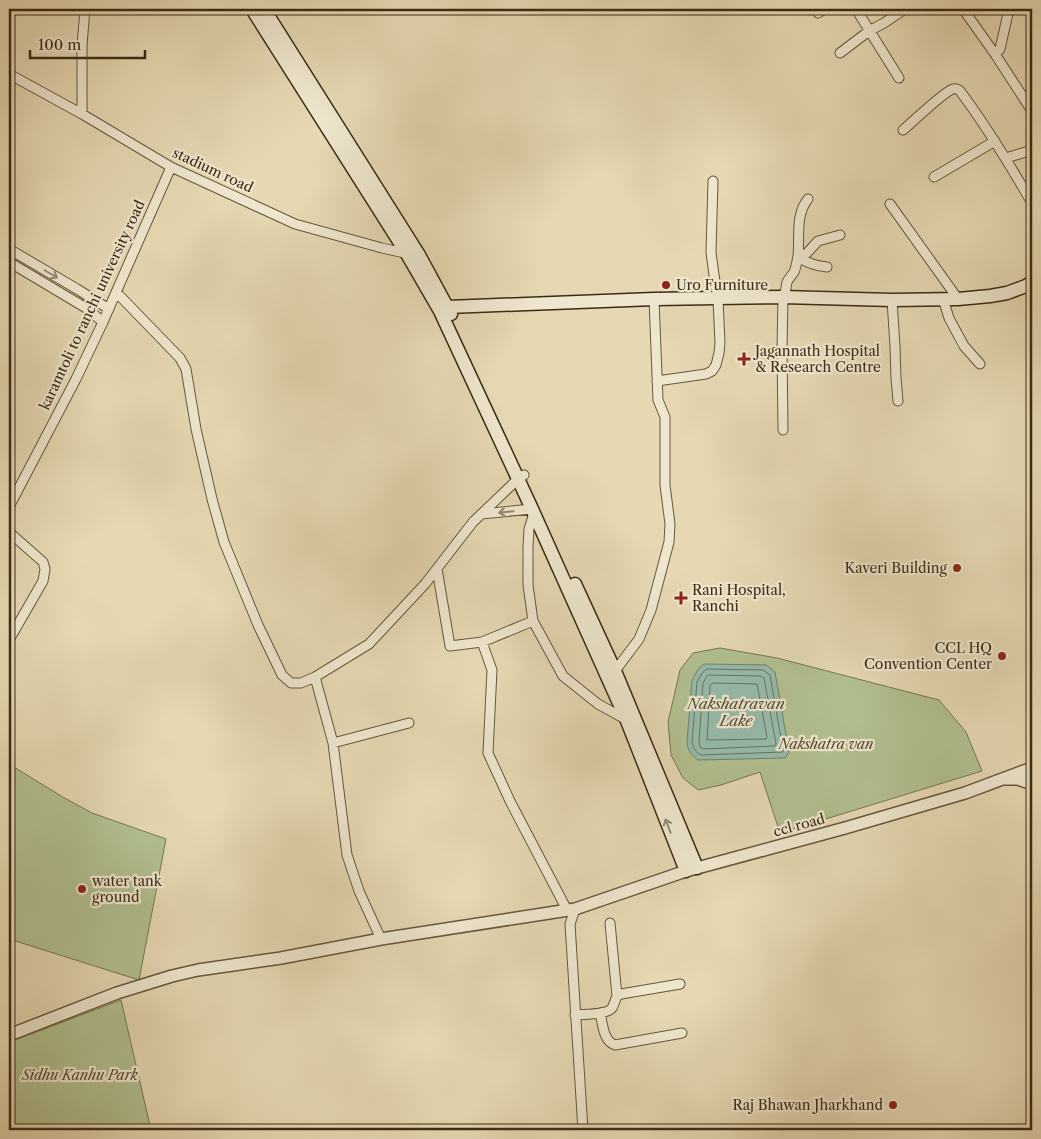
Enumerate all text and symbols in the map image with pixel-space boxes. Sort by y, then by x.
scale bar [30,28,145,60]
text: 100 m [38,35,81,54]
street label: stadium road [170,144,257,197]
street label: karamtoli to ranchi university road [35,197,149,413]
one-way arrow [43,269,57,279]
place label: Uro Furniture [676,276,768,294]
marker: Uro Furniture [660,279,672,291]
place label: Jagannath Hospital & Research Centre [753,342,881,376]
marker: Jagannath Hospital & Research Centre [737,352,751,366]
one-way arrow [499,507,515,516]
place label: Kaveri Building [844,559,948,577]
marker: Kaveri Building [951,562,963,574]
place label: Rani Hospital, Ranchi [692,581,786,615]
marker: Rani Hospital, Ranchi [674,591,688,605]
place label: CCL HQ Convention Center [864,639,992,673]
marker: CCL HQ Convention Center [996,650,1008,662]
water label: Nakshatravan Lake [686,694,785,730]
park label: Nakshatra van [777,735,874,753]
street label: ccl road [771,809,827,841]
one-way arrow [663,819,673,834]
place label: water tank ground [91,872,163,906]
marker: water tank ground [76,883,88,895]
park label: Sidhu Kanhu Park [21,1066,139,1084]
place label: Raj Bhawan Jharkhand [732,1096,883,1114]
marker: Raj Bhawan Jharkhand [887,1099,899,1111]

